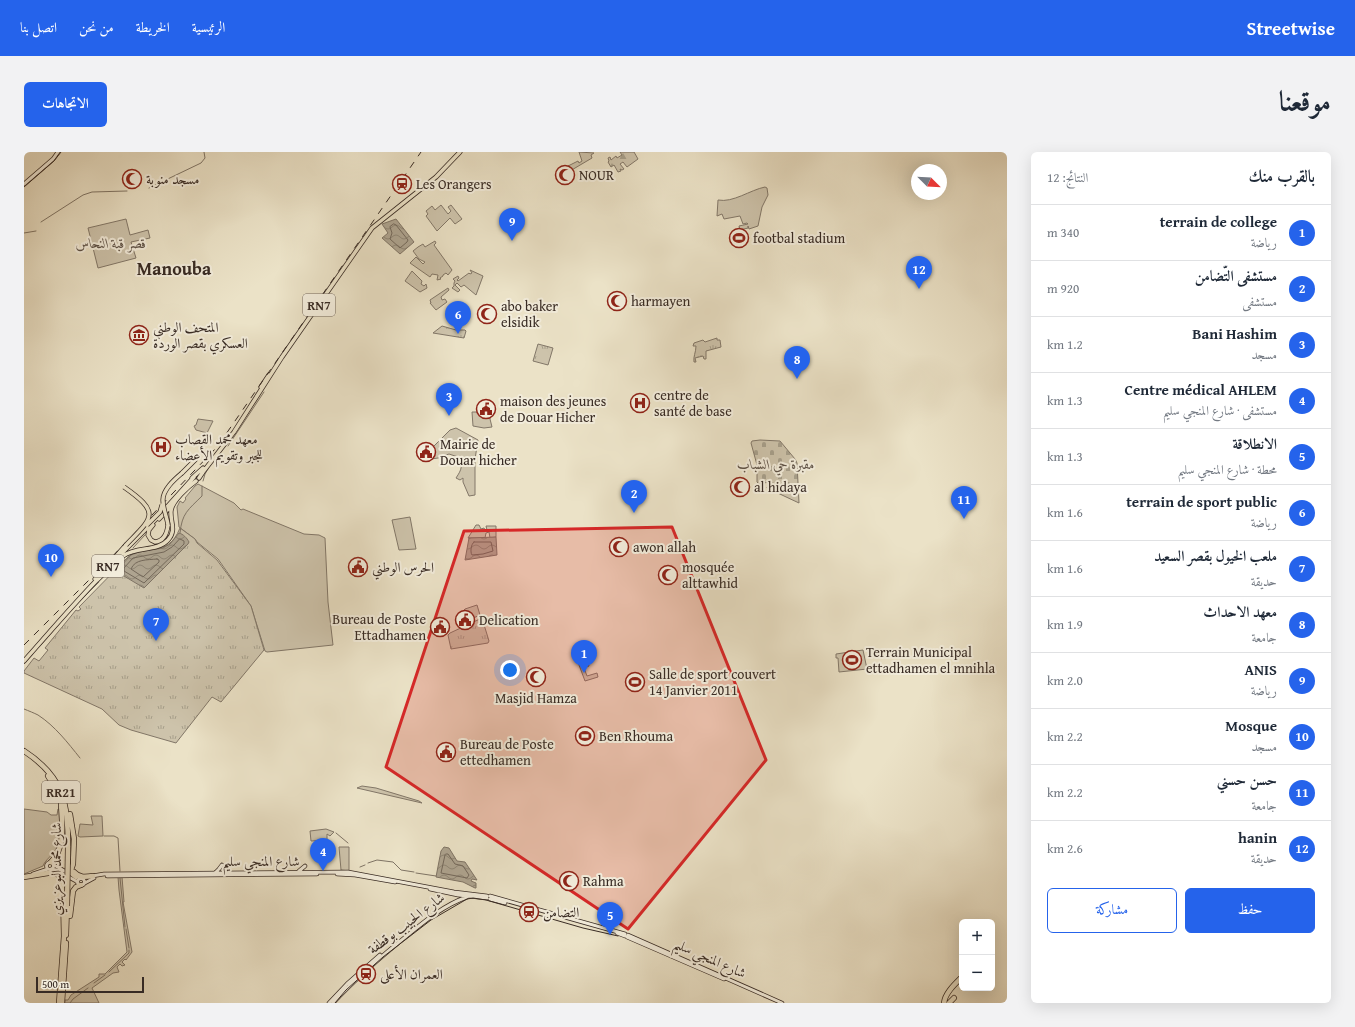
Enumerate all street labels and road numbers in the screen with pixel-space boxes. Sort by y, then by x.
road number: RN7 [303,294,335,316]
road number: RN7 [92,555,124,577]
road number: RR21 [42,781,80,803]
street label: شارع محمد البوعزيزي [46,823,68,915]
street label: شارع المنجي سليم [222,851,300,875]
street label: شارع الحبيب بوقطفة [363,887,450,960]
street label: شارع المنجي سليم [669,933,749,987]

